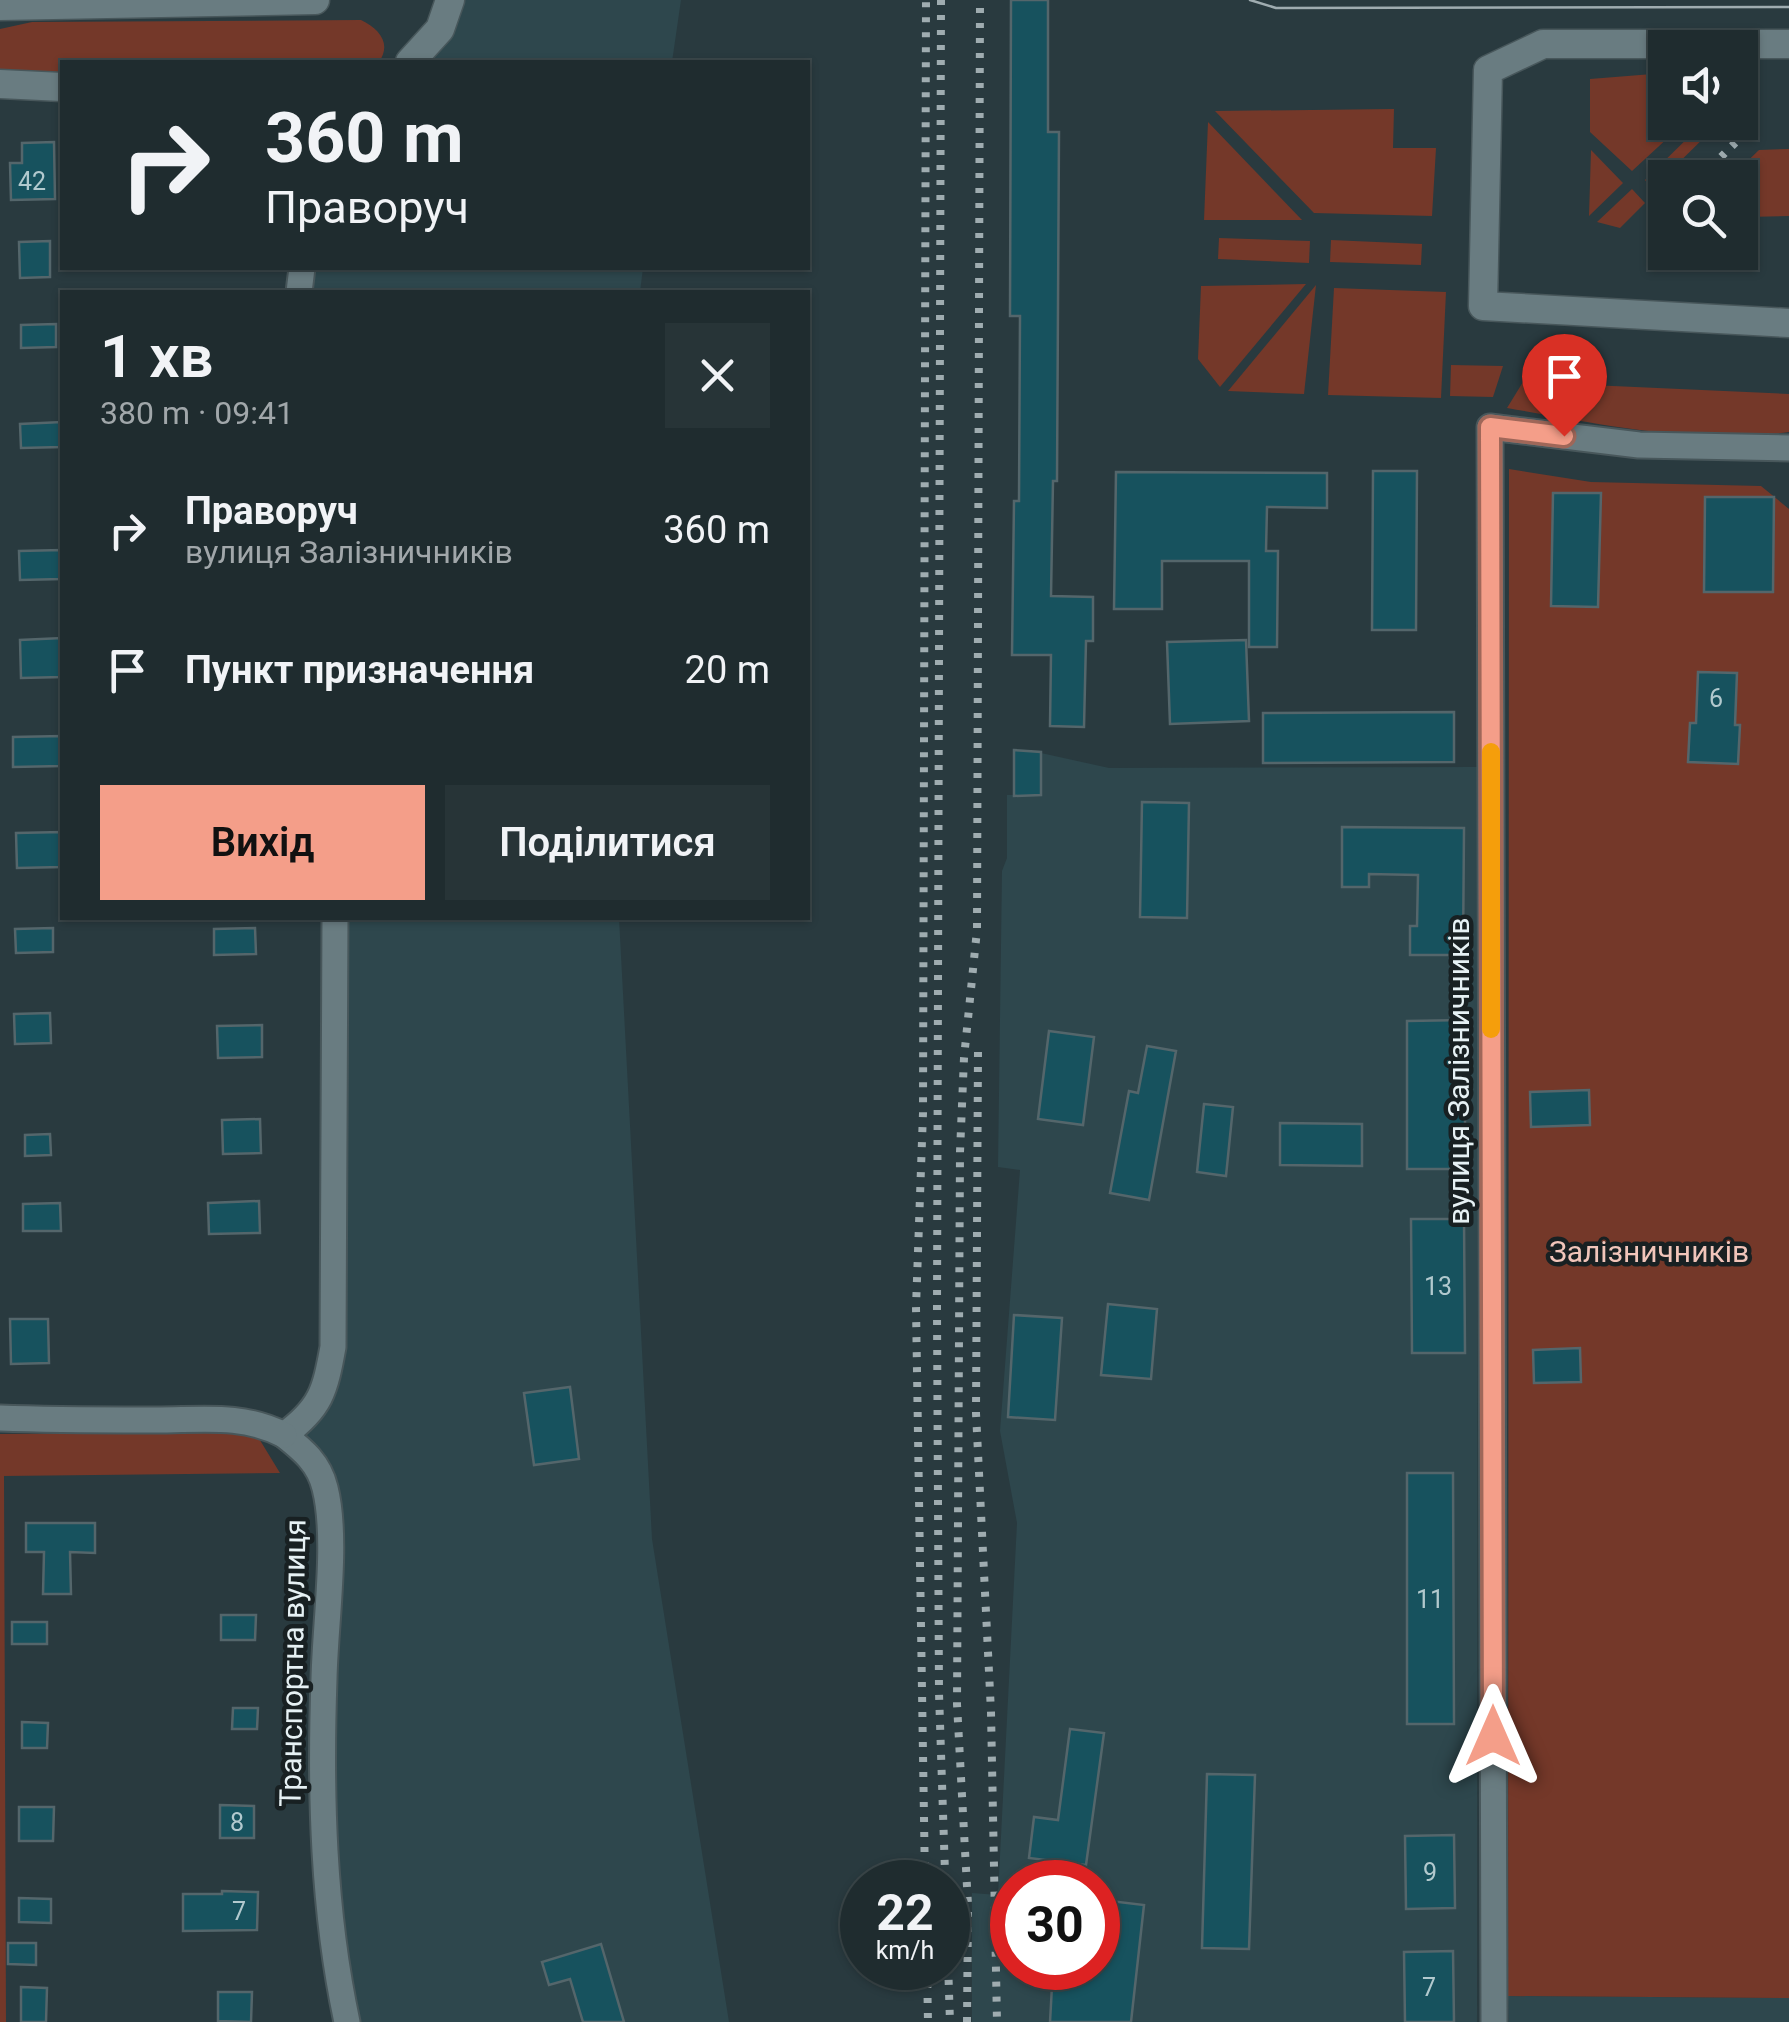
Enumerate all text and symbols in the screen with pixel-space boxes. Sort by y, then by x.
map controls [1648,30,1758,270]
button: sound [1648,30,1758,140]
text: 360 m [265,97,464,179]
icon: right [100,100,230,230]
button: search [1648,160,1758,270]
house number: 42 [18,167,46,196]
text: Праворуч [265,181,469,234]
text: 1 хв [100,321,214,392]
button: close [665,323,770,428]
pin [1522,334,1607,437]
icon: arrive [1537,349,1592,404]
text: 380 m · 09:41 [100,394,294,432]
text: Праворуч [185,489,358,533]
icon: right [100,503,155,558]
text: 360 m [663,508,770,552]
text: вулиця Залізничників [185,533,513,571]
icon: arrive [100,643,155,698]
text: Пункт призначення [185,648,534,692]
text: 20 m [685,648,770,692]
house number: 6 [1709,684,1723,713]
button: Вихід [100,785,425,900]
button: Поділитися [445,785,770,900]
street label: вулиця Залізничників [1441,917,1476,1225]
park label: Залізничників [1549,1234,1749,1269]
house number: 13 [1424,1272,1452,1301]
street label: Транспортна вулиця [272,1519,313,1807]
house number: 11 [1416,1585,1444,1614]
position arrow [1441,1684,1545,1788]
house number: 8 [230,1808,244,1837]
house number: 9 [1423,1858,1437,1887]
speed limit sign: 30 [990,1860,1120,1990]
text: 22 [876,1884,934,1942]
house number: 7 [232,1897,246,1926]
text: km/h [876,1936,934,1965]
house number: 7 [1422,1973,1436,2002]

